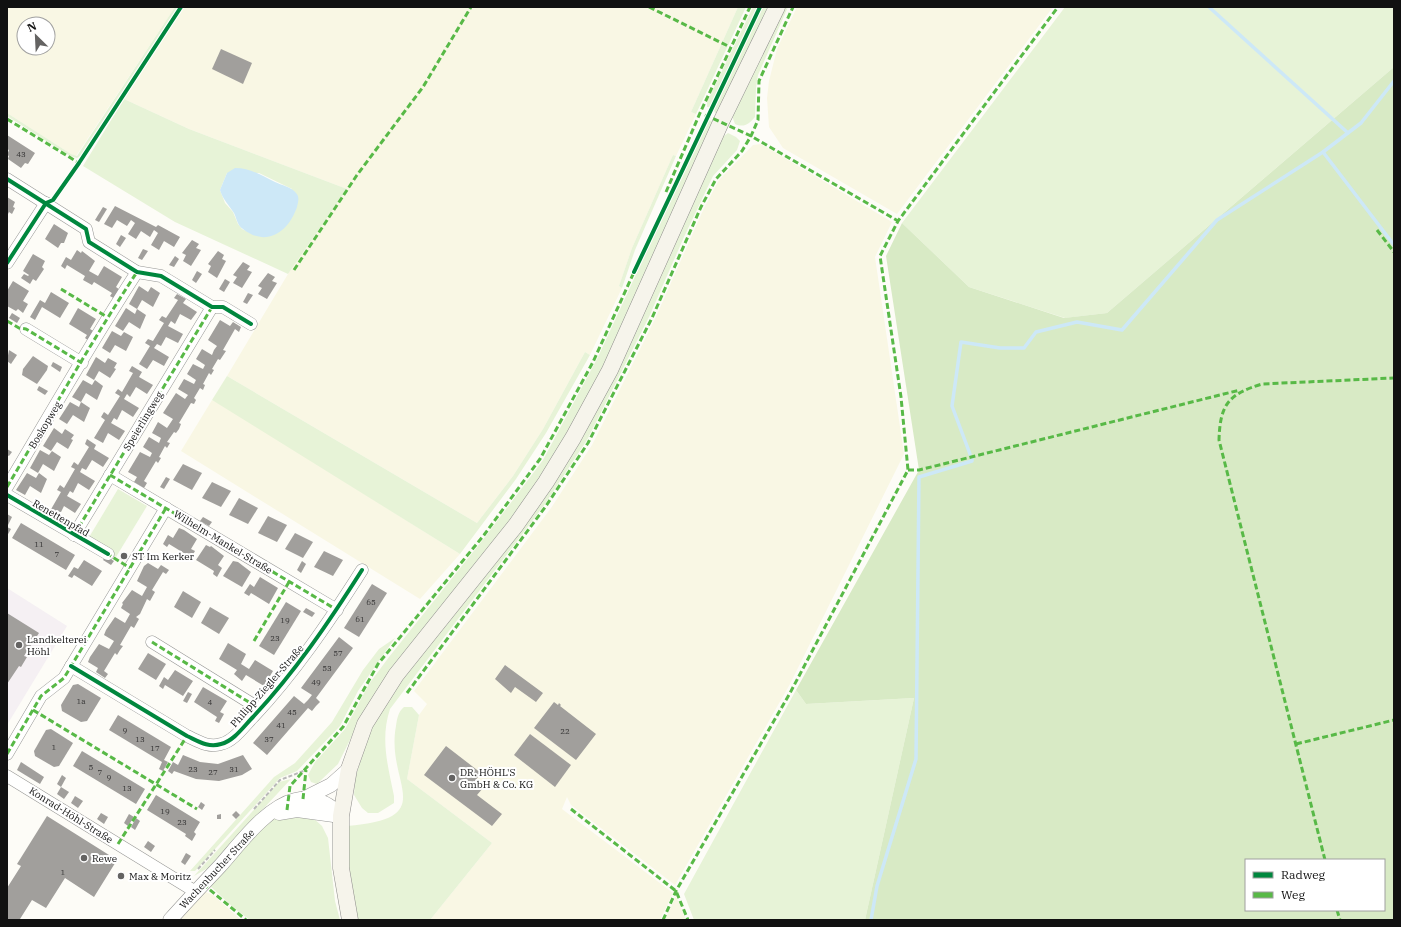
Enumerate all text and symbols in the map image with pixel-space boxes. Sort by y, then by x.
north arrow [16,16,56,56]
text: N [25,19,39,35]
house number: 43 [16,149,26,159]
street label: Speierlingweg [120,389,166,453]
street label: Boskopweg [26,398,65,451]
street label: Renettenpfad [30,496,92,540]
street label: Wilhelm-Mankel-Straße [171,507,275,577]
house number: 11 [34,539,44,549]
house number: 7 [55,549,60,559]
place label: ST Im Kerker [132,550,195,563]
marker: ST Im Kerker [119,551,129,561]
house number: 65 [366,597,376,607]
house number: 61 [355,614,365,624]
house number: 19 [280,615,290,625]
place label: Landkelterei Höhl [27,633,87,658]
house number: 23 [270,633,280,643]
marker: Landkelterei Höhl [14,640,24,650]
street label: Philipp-Ziegler-Straße [227,642,307,730]
house number: 57 [333,648,343,658]
house number: 53 [322,663,332,673]
house number: 49 [311,677,321,687]
house number: 1a [76,696,86,706]
house number: 4 [208,697,213,707]
house number: 45 [287,707,297,717]
house number: 41 [276,720,286,730]
house number: 9 [123,725,128,735]
house number: 22 [560,726,570,736]
house number: 13 [135,734,145,744]
house number: 37 [264,734,274,744]
house number: 1 [52,742,57,752]
house number: 17 [150,743,160,753]
house number: 5 [89,762,94,772]
house number: 23 [188,764,198,774]
house number: 31 [229,764,239,774]
place label: DR. HÖHL'S GmbH & Co. KG [460,766,533,791]
house number: 7 [98,767,103,777]
house number: 27 [208,767,218,777]
house number: 9 [107,772,112,782]
marker: DR. HÖHL'S GmbH & Co. KG [447,773,457,783]
house number: 13 [122,783,132,793]
street label: Konrad-Höhl-Straße [27,784,115,846]
house number: 19 [160,806,170,816]
house number: 23 [177,817,187,827]
street label: Wachenbucher Straße [177,826,257,912]
place label: Rewe [92,852,117,865]
marker: Rewe [79,853,89,863]
legend [1245,859,1385,911]
house number: 1 [61,867,66,877]
text: Radweg [1281,867,1326,882]
place label: Max & Moritz [129,870,191,883]
marker: Max & Moritz [116,871,126,881]
text: Weg [1281,887,1306,902]

